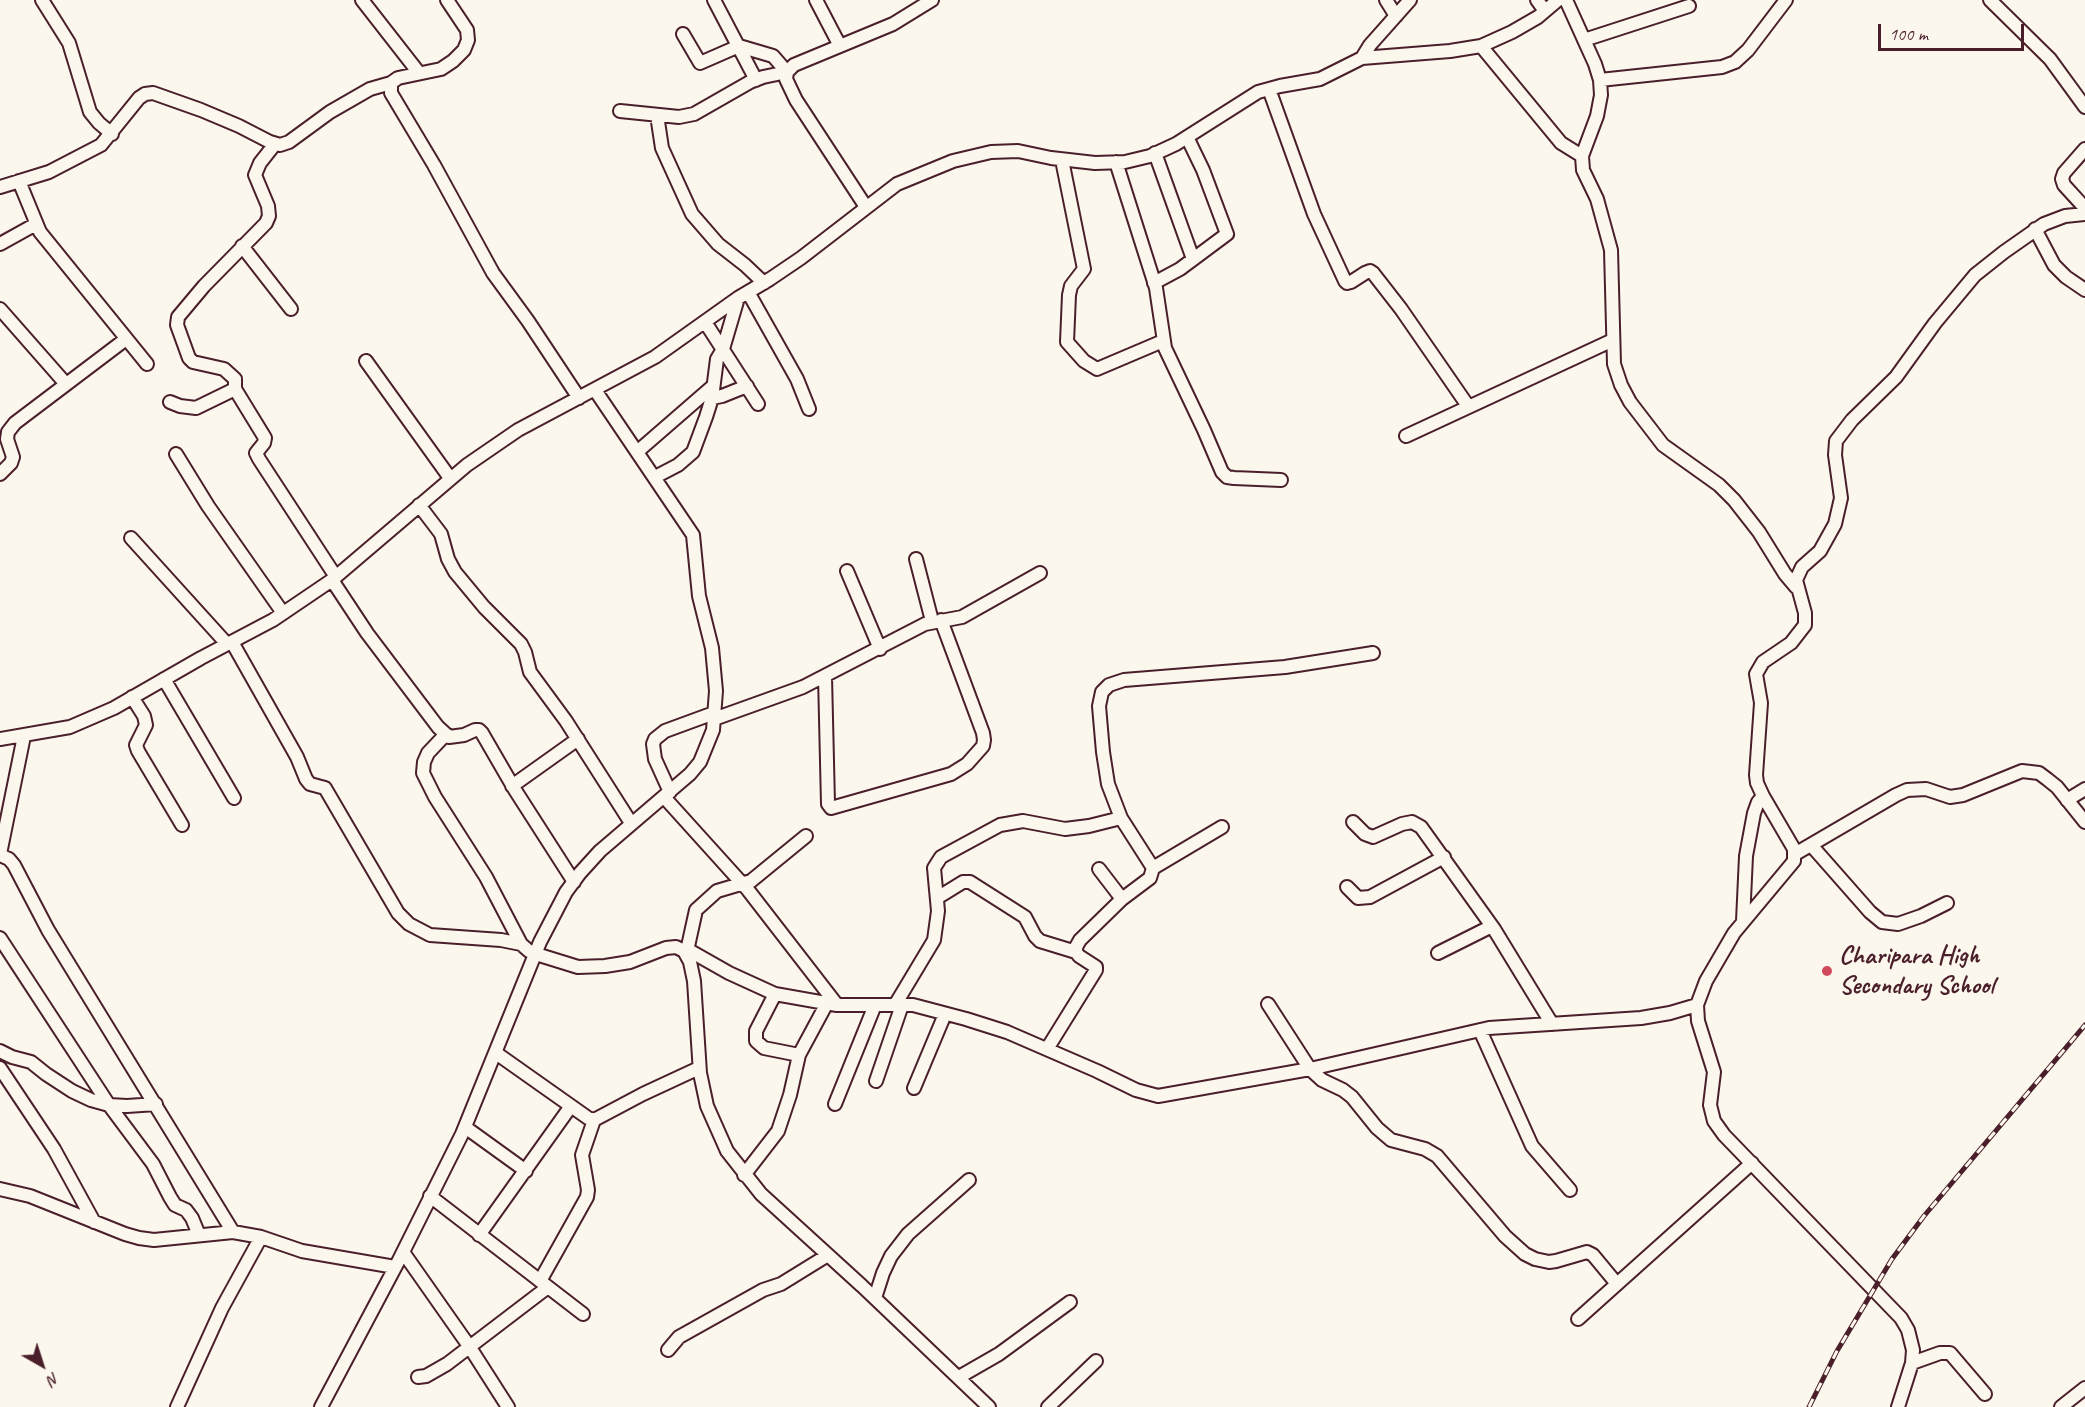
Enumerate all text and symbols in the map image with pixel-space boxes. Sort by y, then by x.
scale bar [1881,12,2026,50]
text: 100 m [1889,23,1928,45]
place label: Charipara High Secondary School [1839,940,1994,1002]
marker: Charipara High Secondary School [1820,964,1834,978]
north arrow [12,1335,72,1395]
text: N [43,1368,63,1390]

